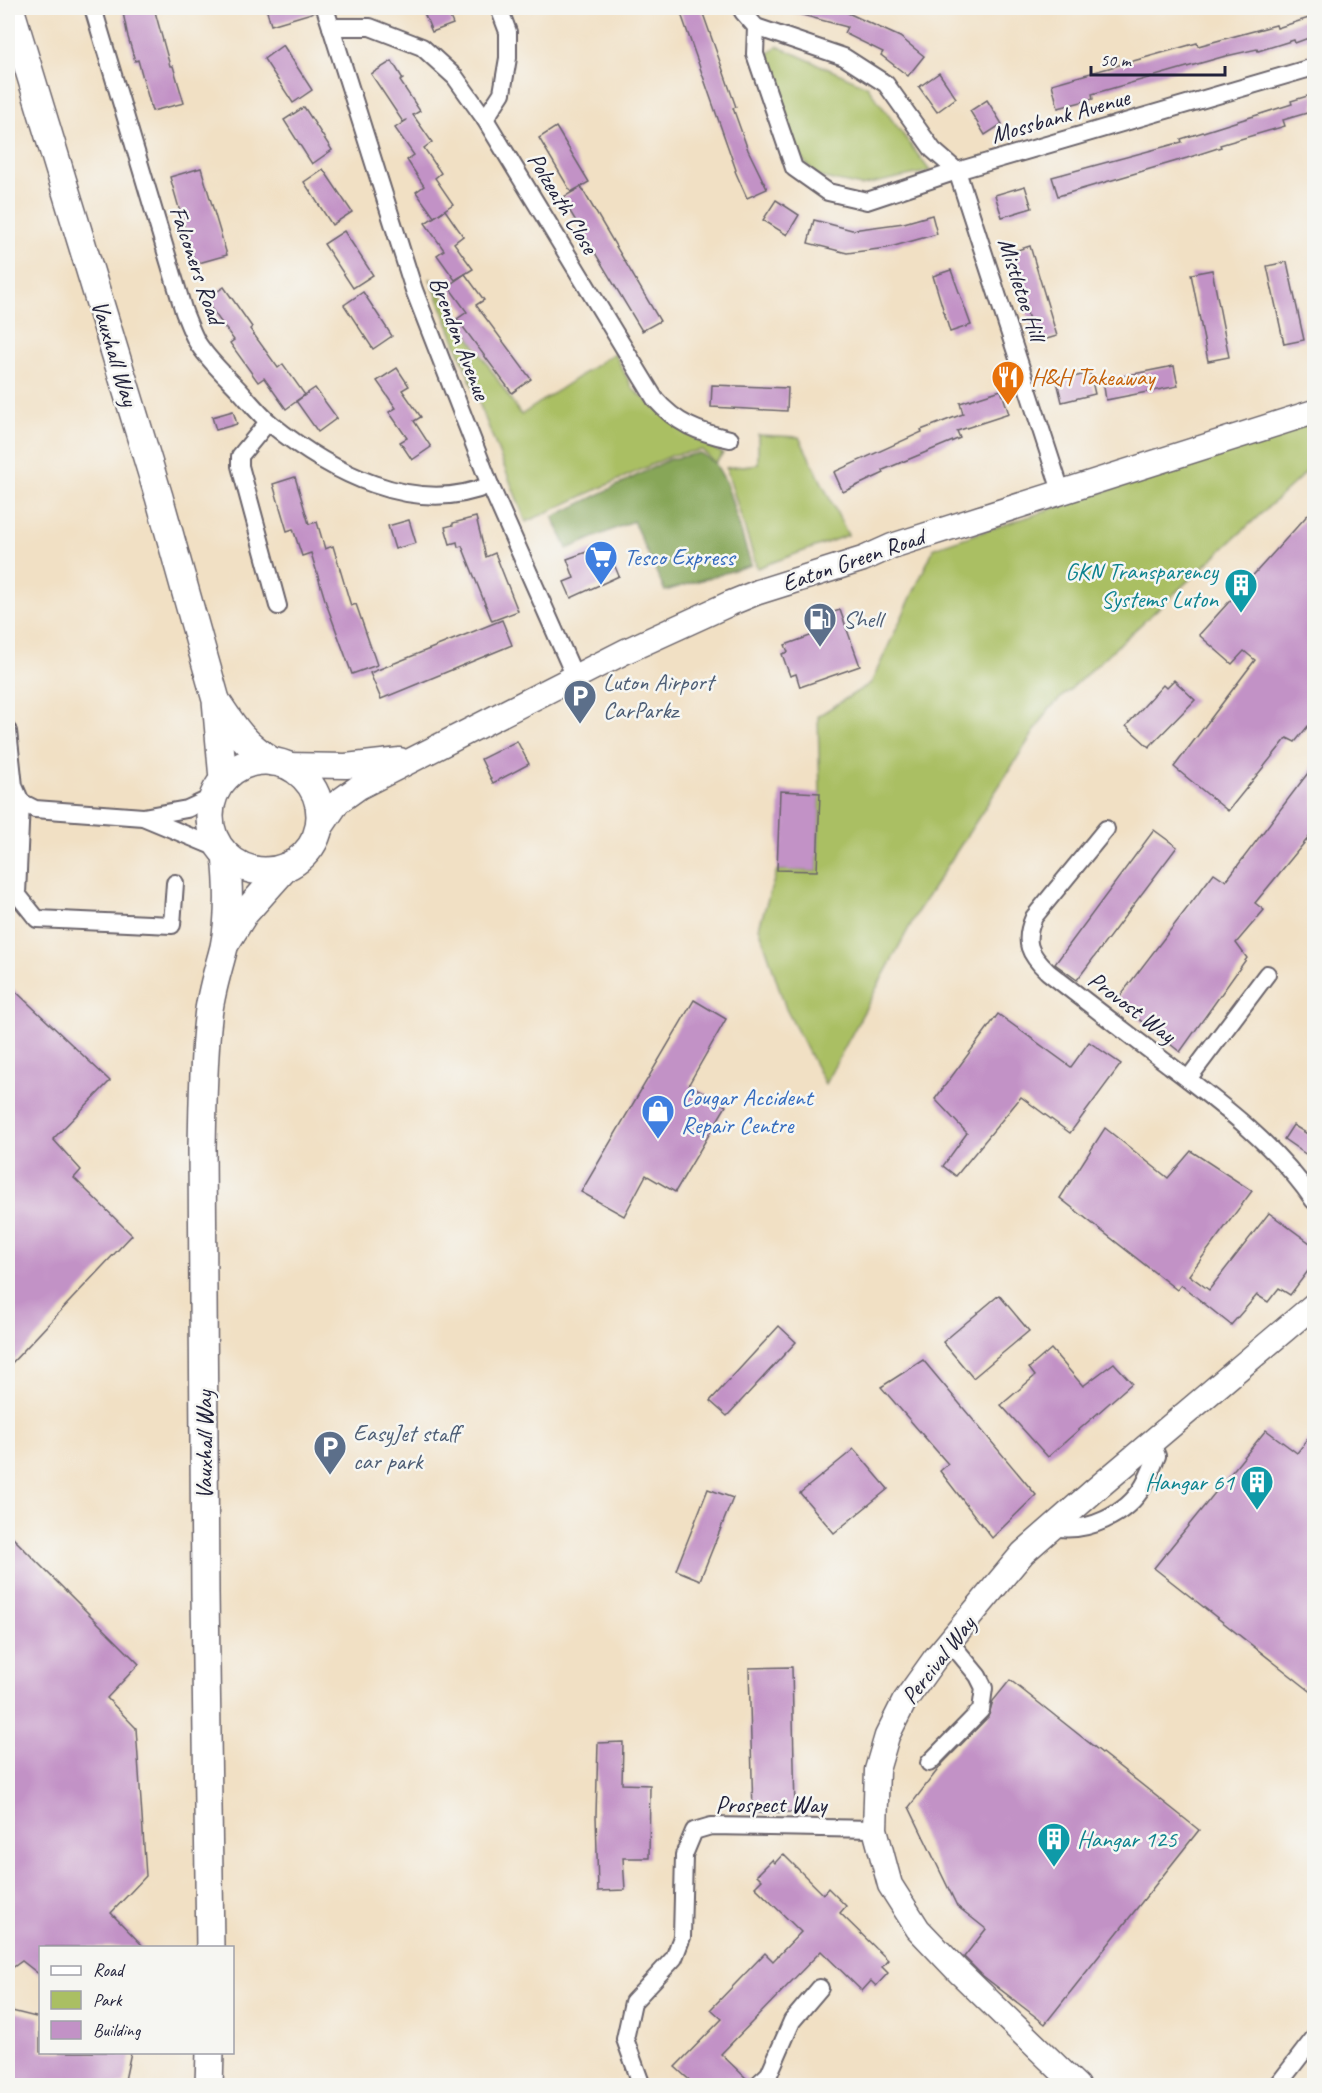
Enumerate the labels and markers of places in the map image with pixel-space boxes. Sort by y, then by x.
restaurant icon: H&H Takeaway [990,359,1026,406]
place label: H&H Takeaway [1031,362,1156,392]
supermarket icon: Tesco Express [583,539,619,586]
place label: Tesco Express [624,542,737,572]
place label: GKN Transparency Systems Luton [1065,556,1220,614]
building icon: GKN Transparency Systems Luton [1223,567,1259,614]
fuel station icon: Shell [802,601,838,648]
place label: Shell [843,604,886,634]
place label: Luton Airport CarParkz [603,667,717,725]
parking icon: Luton Airport CarParkz [562,678,598,725]
place label: Cougar Accident Repair Centre [681,1082,815,1140]
shop icon: Cougar Accident Repair Centre [640,1093,676,1140]
place label: EasyJet staff car park [353,1418,464,1476]
parking icon: EasyJet staff car park [312,1429,348,1476]
building icon: Hangar 61 [1239,1464,1275,1511]
place label: Hangar 61 [1145,1467,1235,1497]
building icon: Hangar 125 [1036,1821,1072,1868]
place label: Hangar 125 [1077,1824,1178,1854]

